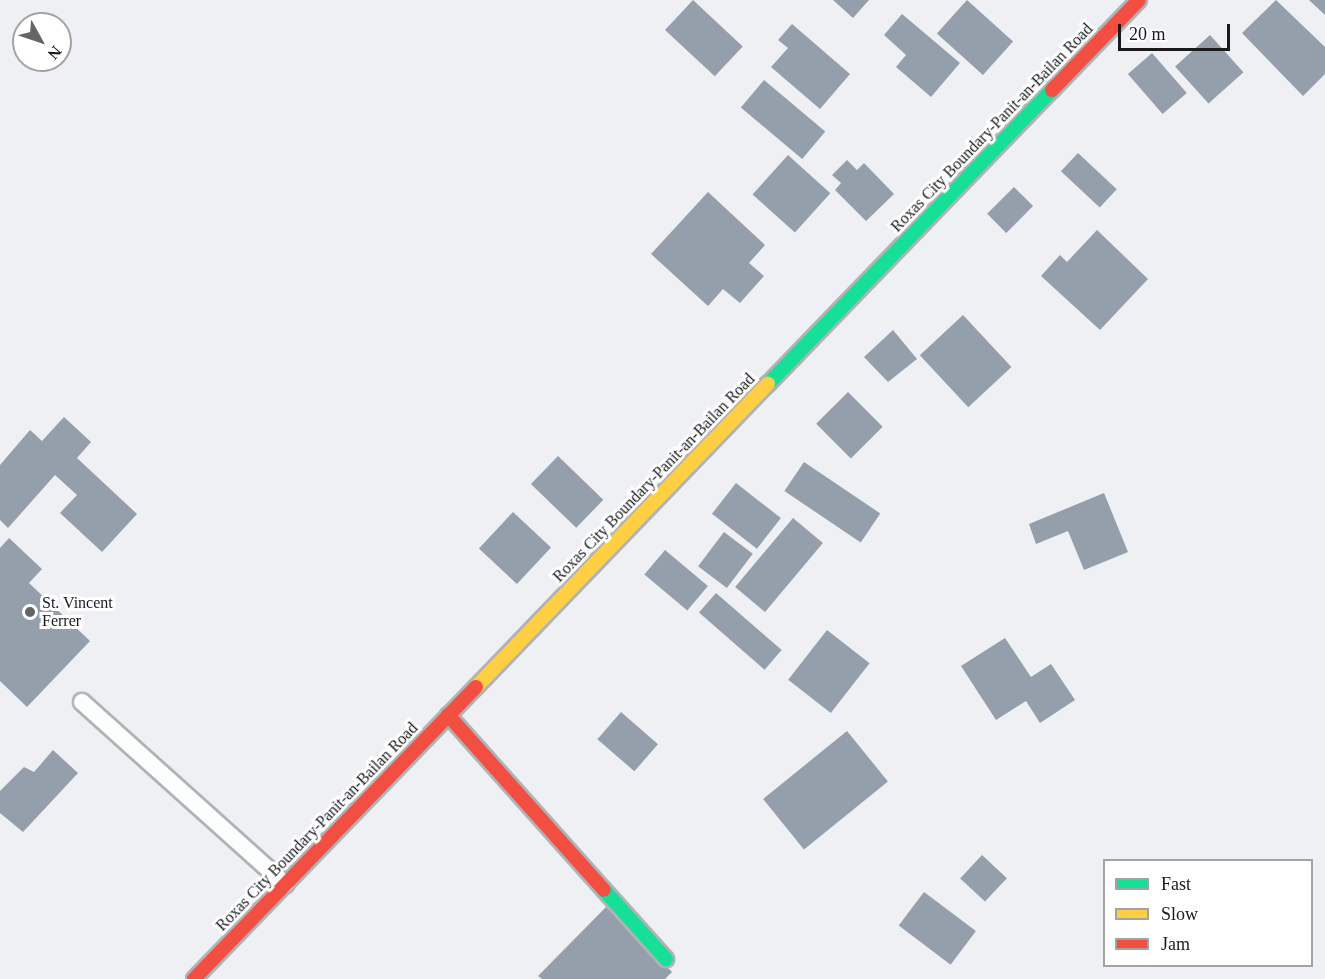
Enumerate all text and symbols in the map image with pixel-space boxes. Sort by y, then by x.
north arrow [12,12,72,72]
scale bar [1121,12,1234,50]
street label: Roxas City Boundary-Panit-an-Bailan Road [887,20,1097,236]
text: 20 m [1129,24,1166,44]
text: N [44,43,65,62]
street label: Roxas City Boundary-Panit-an-Bailan Road [549,370,759,586]
place label: St. Vincent Ferrer [42,593,113,631]
marker: St. Vincent Ferrer [23,605,37,619]
street label: Roxas City Boundary-Panit-an-Bailan Road [212,719,422,935]
legend [1103,859,1313,967]
text: Fast [1161,874,1191,894]
text: Slow [1161,904,1198,924]
text: Jam [1161,934,1190,954]

